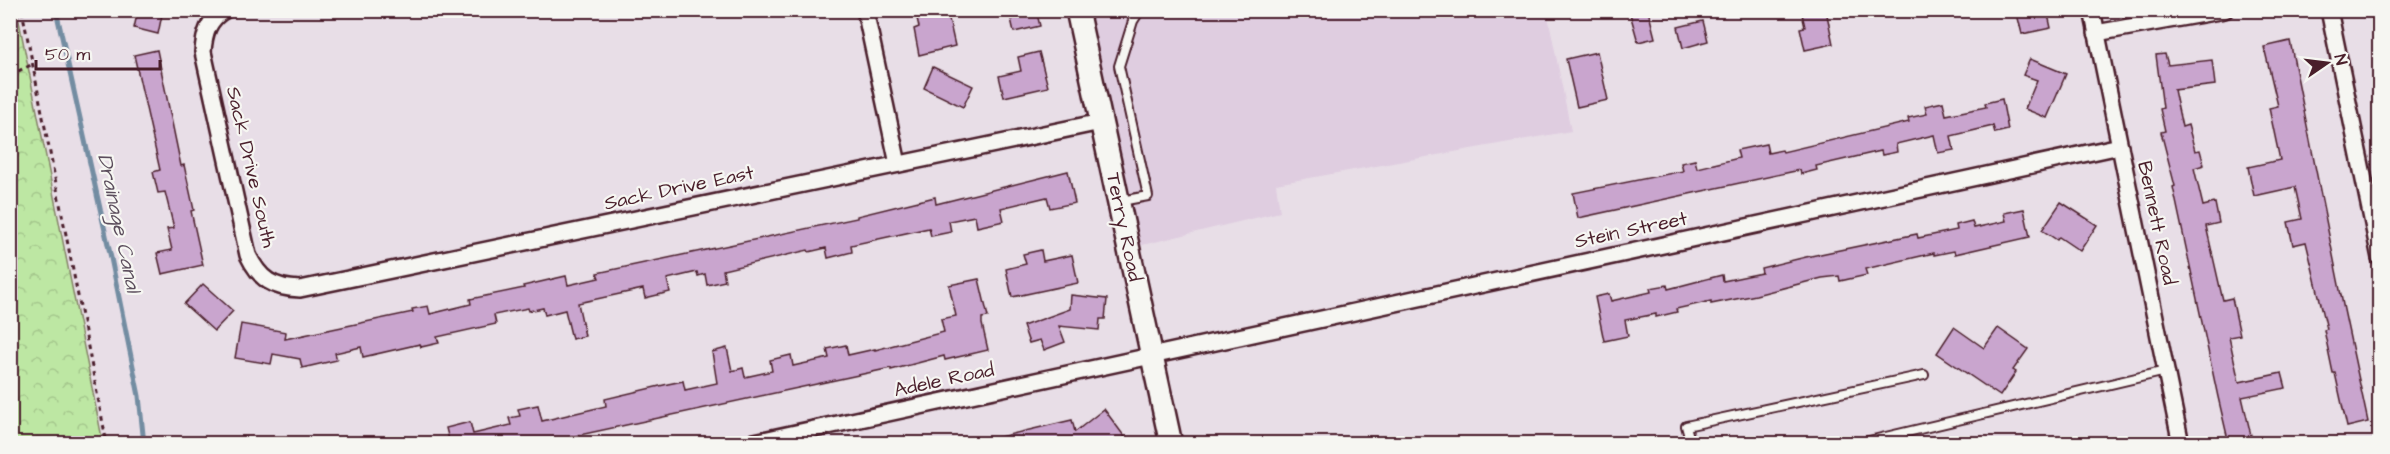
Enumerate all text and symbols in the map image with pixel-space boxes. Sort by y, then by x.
scale bar [36,33,160,71]
north arrow [2297,33,2357,93]
text: 50 m [45,42,90,67]
text: N [2329,52,2352,67]
street label: Sack Drive South [219,84,283,250]
water label: Drainage Canal [89,151,148,298]
street label: Sack Drive East [602,158,756,218]
street label: Bennett Road [2130,158,2184,288]
street label: Terry Road [1098,170,1149,284]
street label: Stein Street [1572,204,1690,256]
street label: Adele Road [891,356,997,404]

